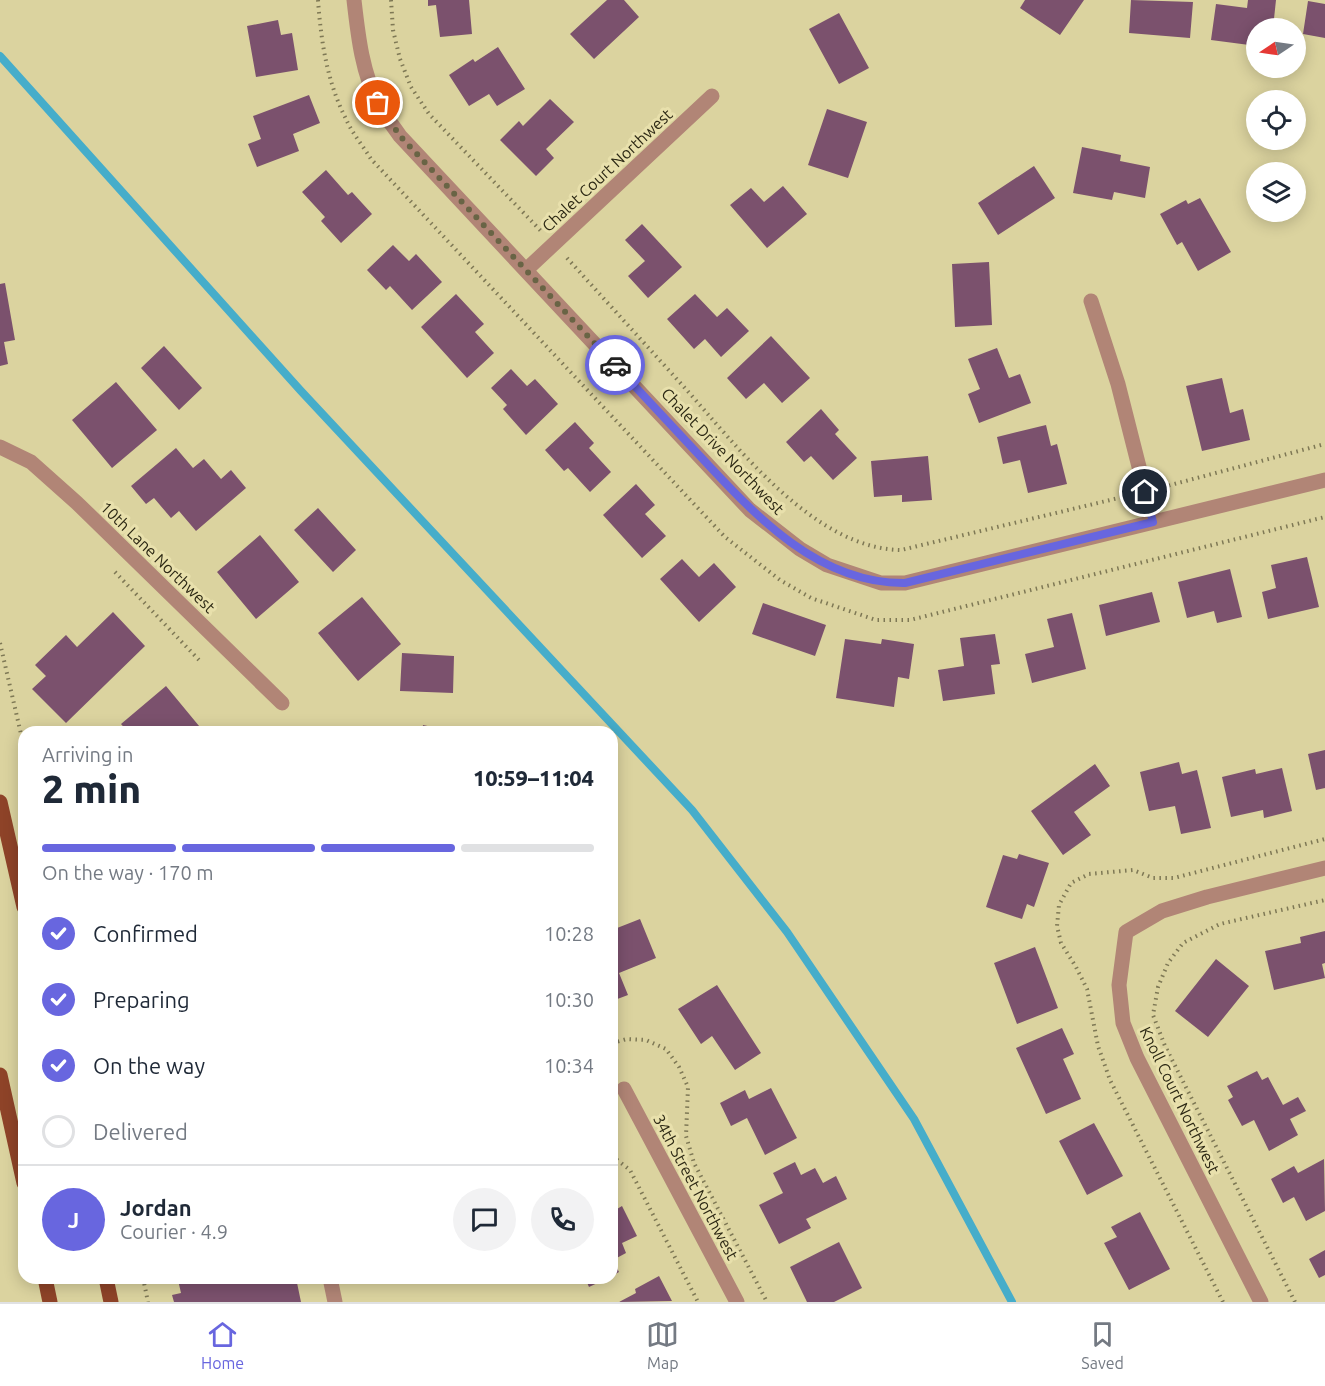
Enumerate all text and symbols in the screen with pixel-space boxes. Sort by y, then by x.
north arrow [1246,18,1306,78]
map controls [1246,18,1306,222]
pin [352,77,403,128]
icon: bag [361,86,394,119]
button: locate [1246,90,1306,150]
street label: Chalet Court Northwest [538,105,676,235]
button: layers [1246,162,1306,222]
courier [585,335,645,395]
icon: car [599,349,632,382]
street label: Chalet Drive Northwest [658,384,788,518]
pin [1119,466,1170,517]
icon: home [1128,475,1161,508]
street label: 10th Lane Northwest [97,498,219,617]
text: Arriving in [42,743,133,766]
text: 10:59–11:04 [473,765,594,790]
text: 2 min [42,767,141,810]
text: On the way · 170 m [42,861,214,884]
icon: check [42,917,75,950]
text: Confirmed [93,921,198,946]
text: 10:28 [544,922,594,945]
icon: check [42,983,75,1016]
text: Preparing [93,987,190,1012]
text: 10:30 [544,988,594,1011]
street label: Knoll Court Northwest [1137,1024,1224,1177]
icon: check [42,1049,75,1082]
text: On the way [93,1053,205,1078]
text: 10:34 [544,1054,594,1077]
street label: 34th Street Northwest [650,1111,742,1263]
text: Delivered [93,1119,188,1144]
button: chat [453,1188,516,1251]
button: phone [531,1188,594,1251]
text: Jordan [120,1195,192,1220]
text: J [68,1207,79,1232]
text: Courier · 4.9 [120,1220,228,1243]
tab: Home [201,1318,244,1372]
tab: Map [646,1318,679,1372]
tab: Saved [1081,1318,1124,1372]

